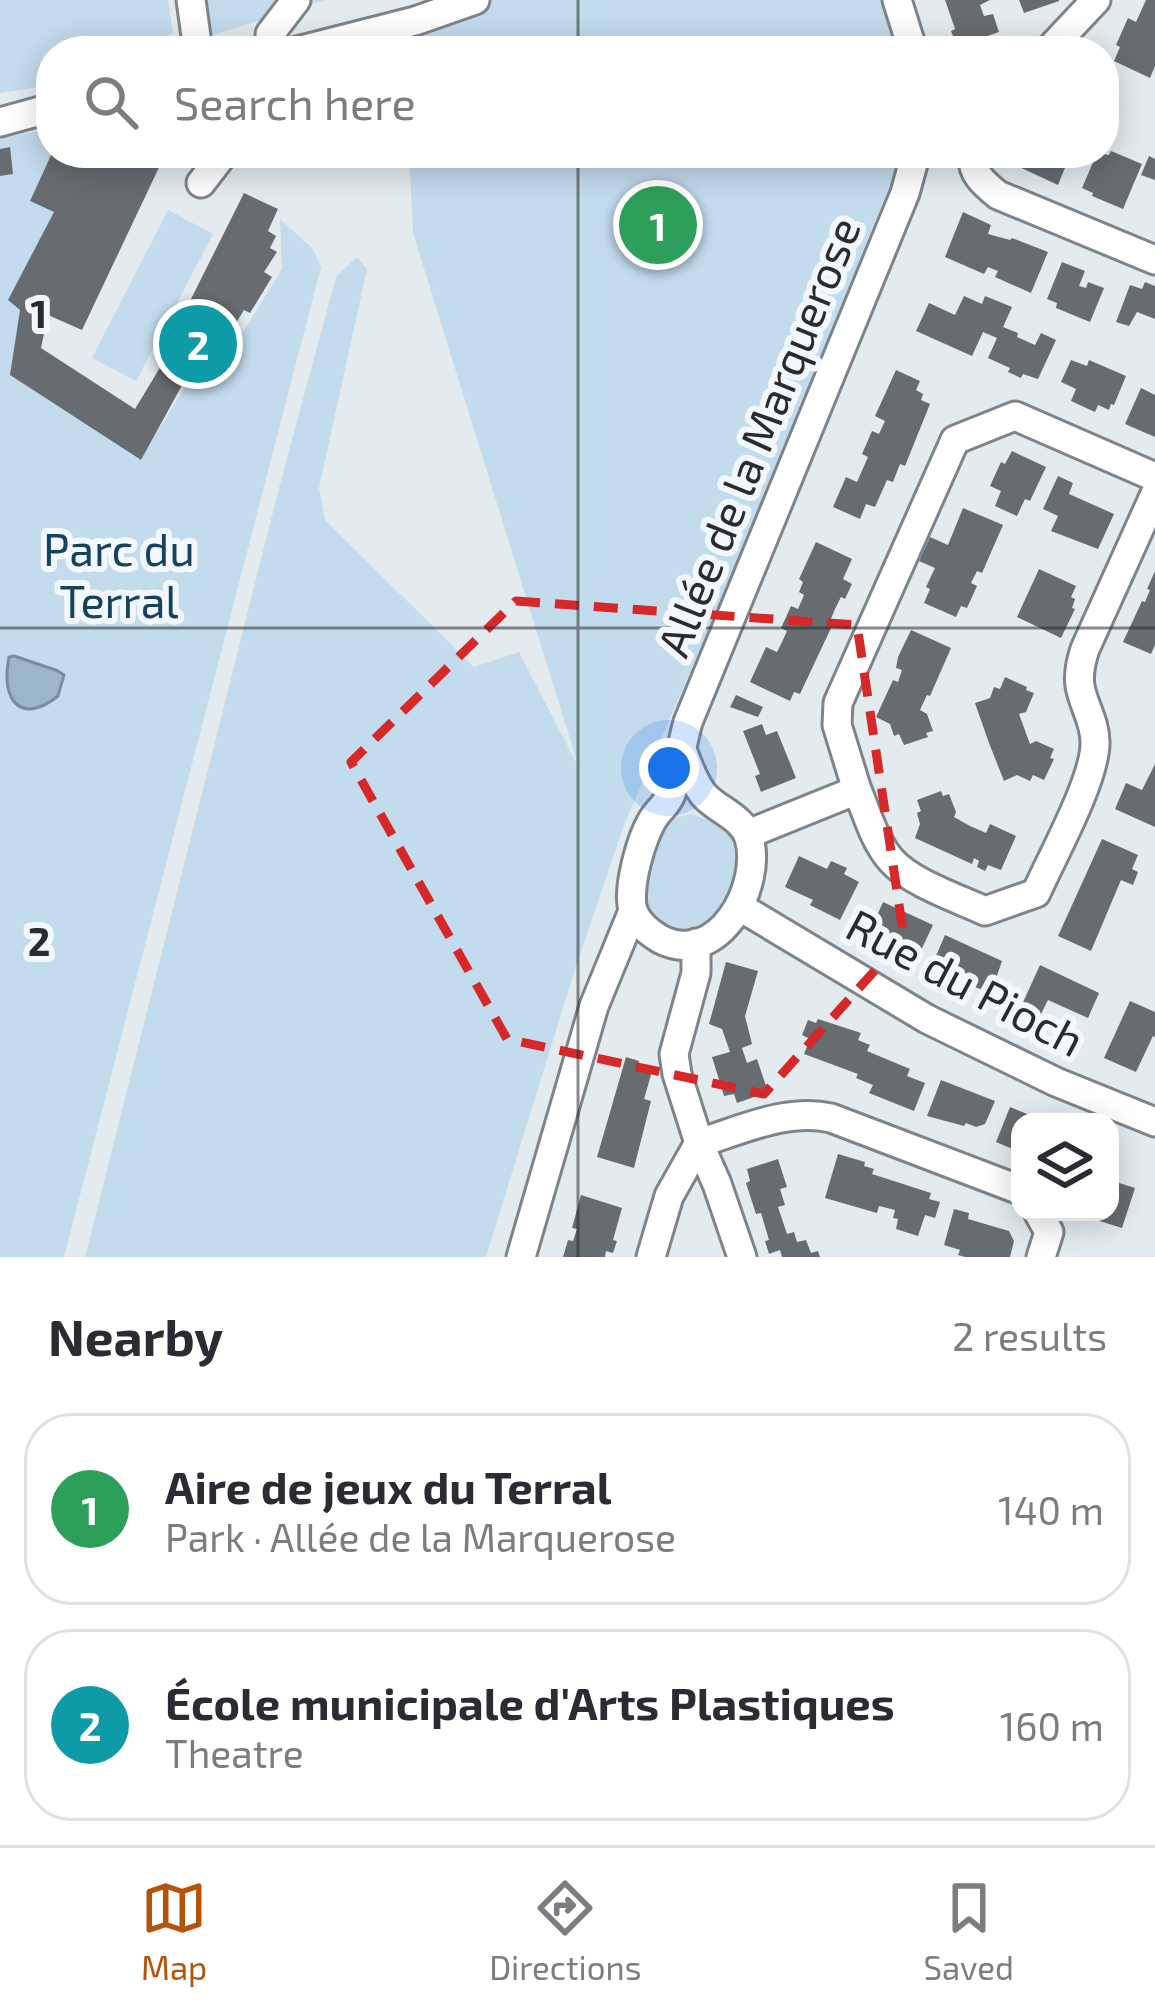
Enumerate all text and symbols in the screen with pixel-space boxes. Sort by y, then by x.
search box [36,36,1119,168]
icon: search [78,69,144,135]
text: Search here [174,75,416,129]
pin: 1 [619,180,697,270]
street label: Allée de la Marquerose [644,209,870,664]
text: 1 [31,289,47,336]
pin: 2 [159,299,237,389]
park label: Parc du Terral [43,521,195,627]
your location [639,738,699,798]
street label: Rue du Pioch [838,896,1094,1066]
text: 2 [28,917,50,964]
map controls [1011,1113,1119,1221]
button: layers [1011,1113,1119,1221]
text: Nearby [48,1305,223,1366]
text: 2 results [952,1312,1107,1359]
text: Aire de jeux du Terral [165,1459,611,1513]
text: 1 [82,1486,98,1533]
text: 140 m [998,1486,1104,1533]
text: Park · Allée de la Marquerose [165,1513,676,1560]
text: École municipale d'Arts Plastiques [165,1675,895,1729]
text: 2 [79,1702,101,1749]
text: 160 m [1000,1702,1104,1749]
text: Theatre [165,1729,304,1776]
tab: Map [141,1875,207,1987]
tab: Directions [489,1875,641,1987]
tab: Saved [923,1875,1014,1987]

